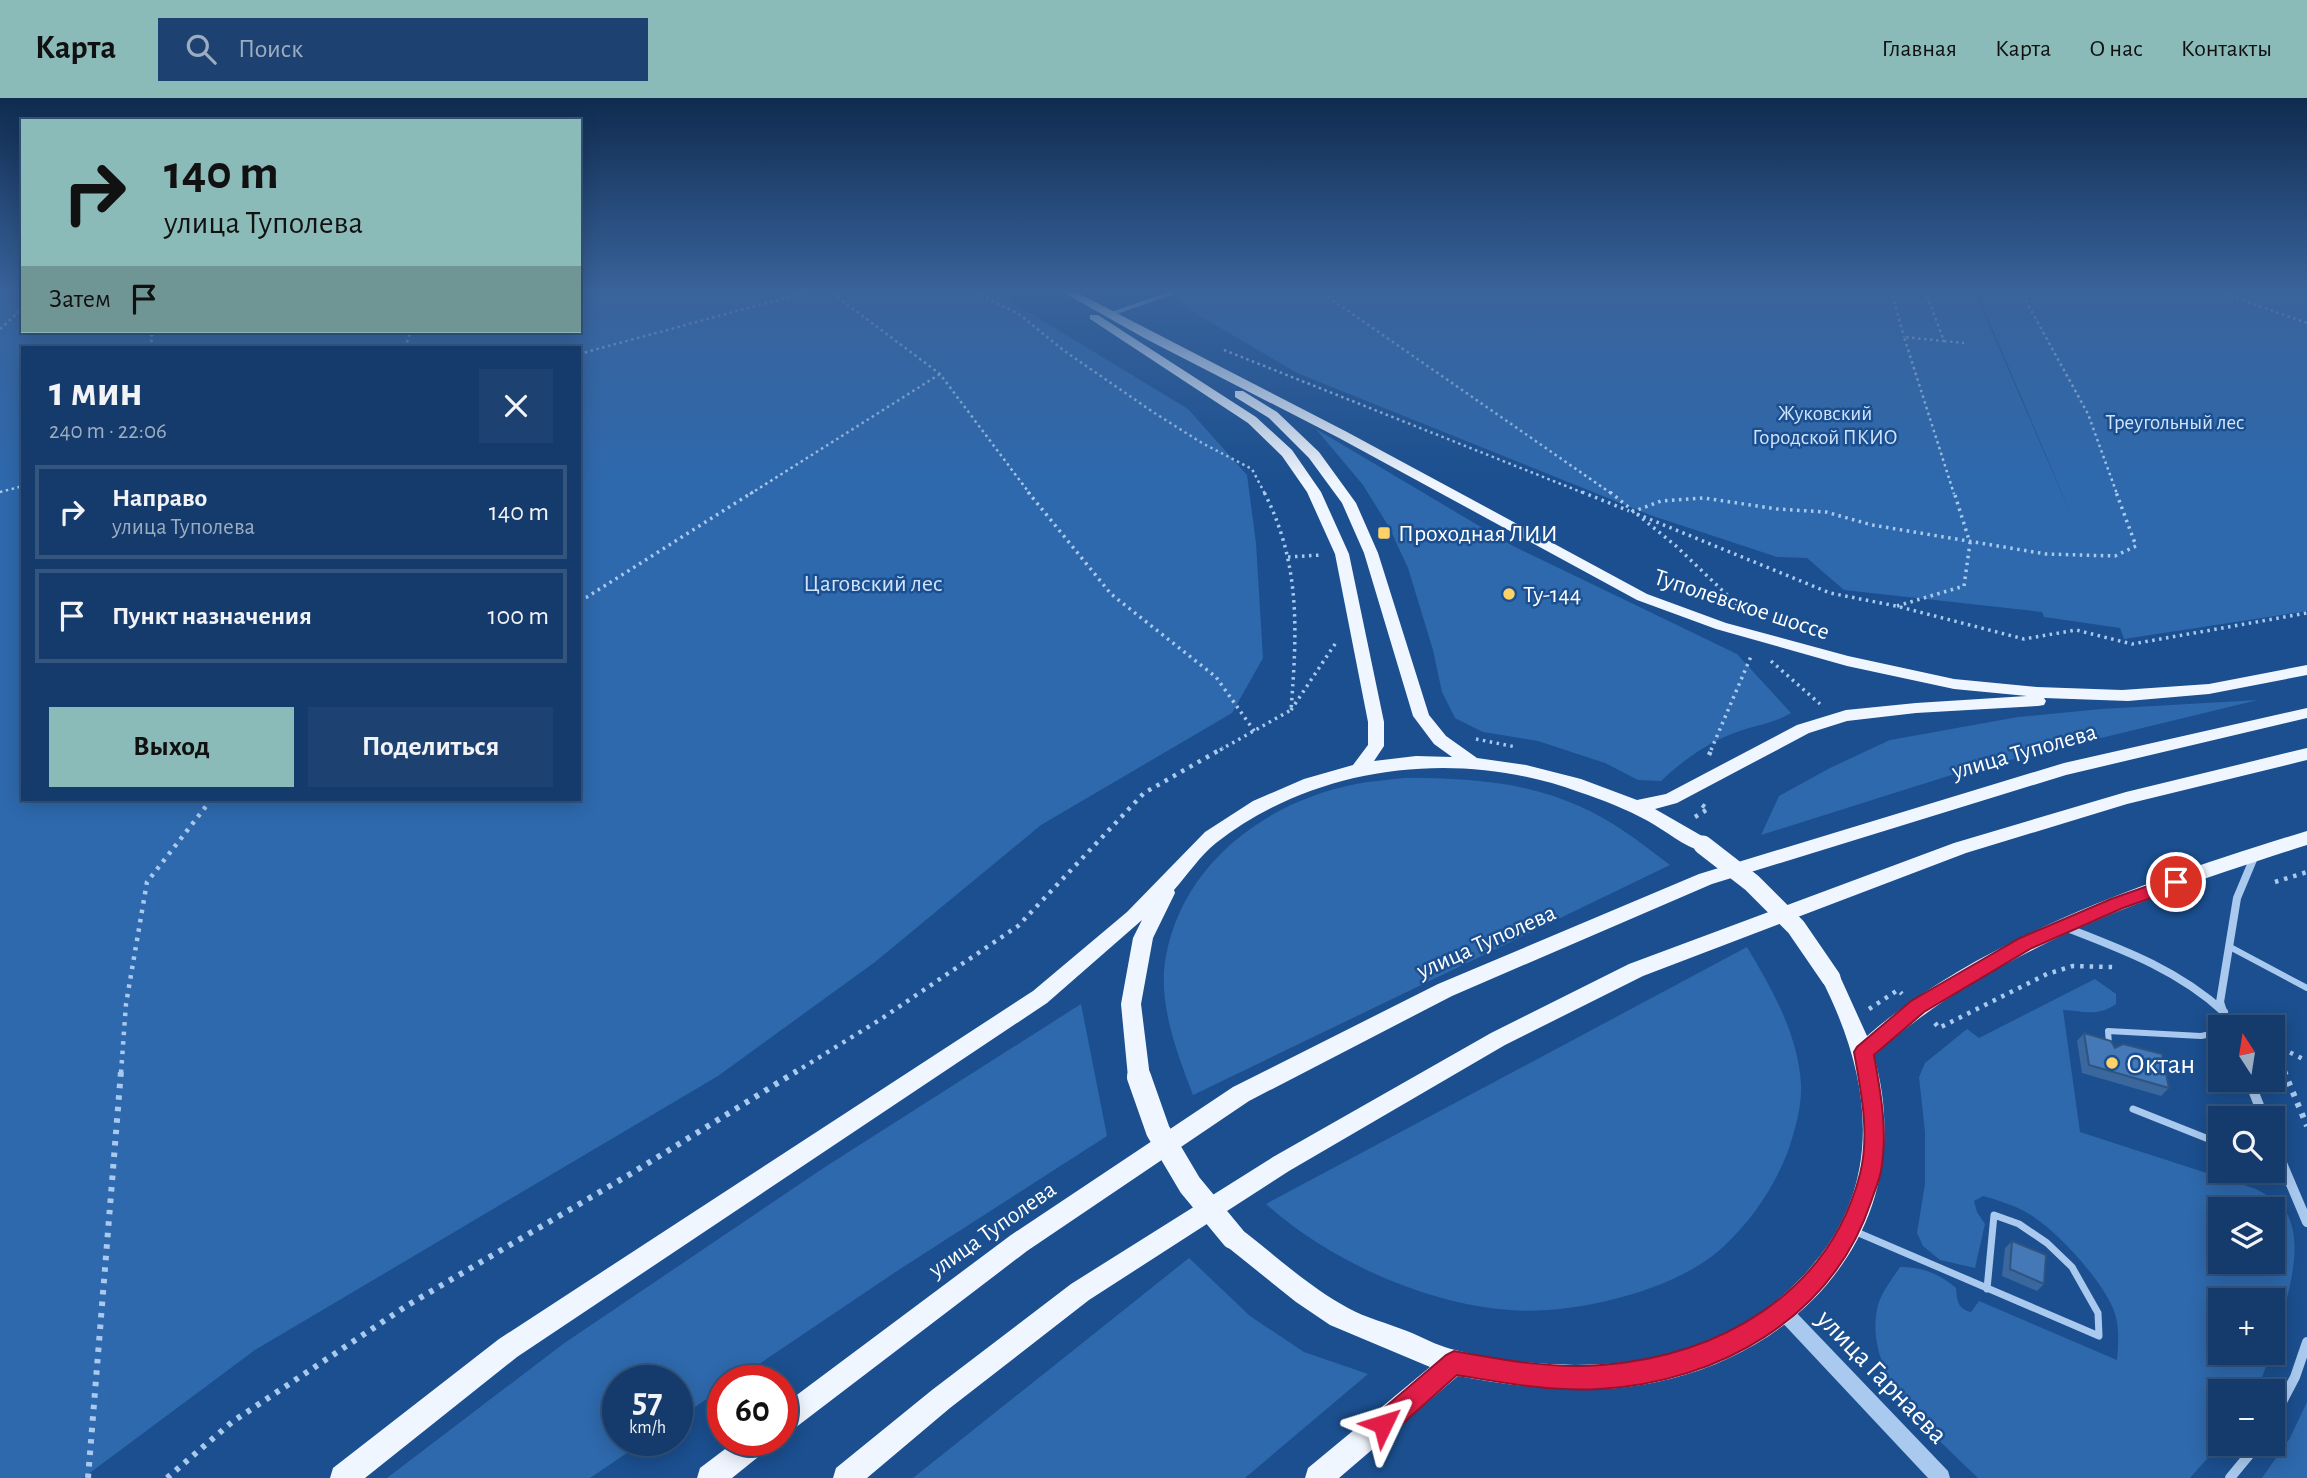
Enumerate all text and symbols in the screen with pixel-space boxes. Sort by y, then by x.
search box [158,18,648,81]
icon: search [182,30,220,68]
text: Карта [35,32,116,65]
text: Поиск [238,36,303,62]
text: Главная [1882,37,1957,61]
text: Карта [1995,37,2051,61]
text: О нас [2089,37,2143,61]
text: Контакты [2181,37,2272,61]
icon: right [49,147,140,238]
text: 140 m [164,149,279,198]
text: улица Туполева [164,207,363,239]
icon: arrive [125,280,163,318]
text: Затем [49,286,111,312]
button: close [479,369,553,443]
text: 1 мин [49,371,143,413]
park label: Жуковский Городской ПКИО [1752,403,1898,448]
park label: Треугольный лес [2105,412,2245,433]
text: 240 m · 22:06 [49,420,167,443]
text: Направо [112,485,207,511]
icon: right [53,493,91,531]
text: 140 m [489,499,549,525]
text: улица Туполева [112,516,255,539]
place label: Проходная ЛИИ [1398,522,1558,546]
marker: Проходная ЛИИ [1376,525,1392,541]
street label: Туполевское шоссе [1651,565,1832,645]
park label: Цаговский лес [803,572,943,596]
place label: Ty-144 [1523,583,1581,607]
marker: Ty-144 [1501,586,1517,602]
icon: arrive [53,597,91,635]
text: Пункт назначения [112,603,312,629]
text: 100 m [488,603,549,629]
button: Выход [49,707,294,787]
button: Поделиться [308,707,553,787]
street label: улица Туполева [1948,720,2099,784]
pin [2146,852,2206,912]
icon: arrive [2157,863,2195,901]
street label: улица Туполева [1412,901,1560,984]
north arrow [2208,1015,2286,1092]
map controls [2208,1015,2285,1456]
place label: Октан [2126,1051,2195,1079]
marker: Октан [2104,1055,2120,1071]
button: search [2208,1106,2285,1183]
street label: улица Туполева [924,1177,1061,1283]
button: layers [2208,1197,2285,1274]
button: + [2208,1288,2285,1365]
street label: улица Гарнаева [1810,1304,1952,1450]
speed limit sign: 60 [707,1365,798,1456]
button: − [2208,1379,2285,1456]
text: 57 [632,1384,663,1419]
position arrow [1346,1387,1420,1461]
text: km/h [629,1419,666,1437]

